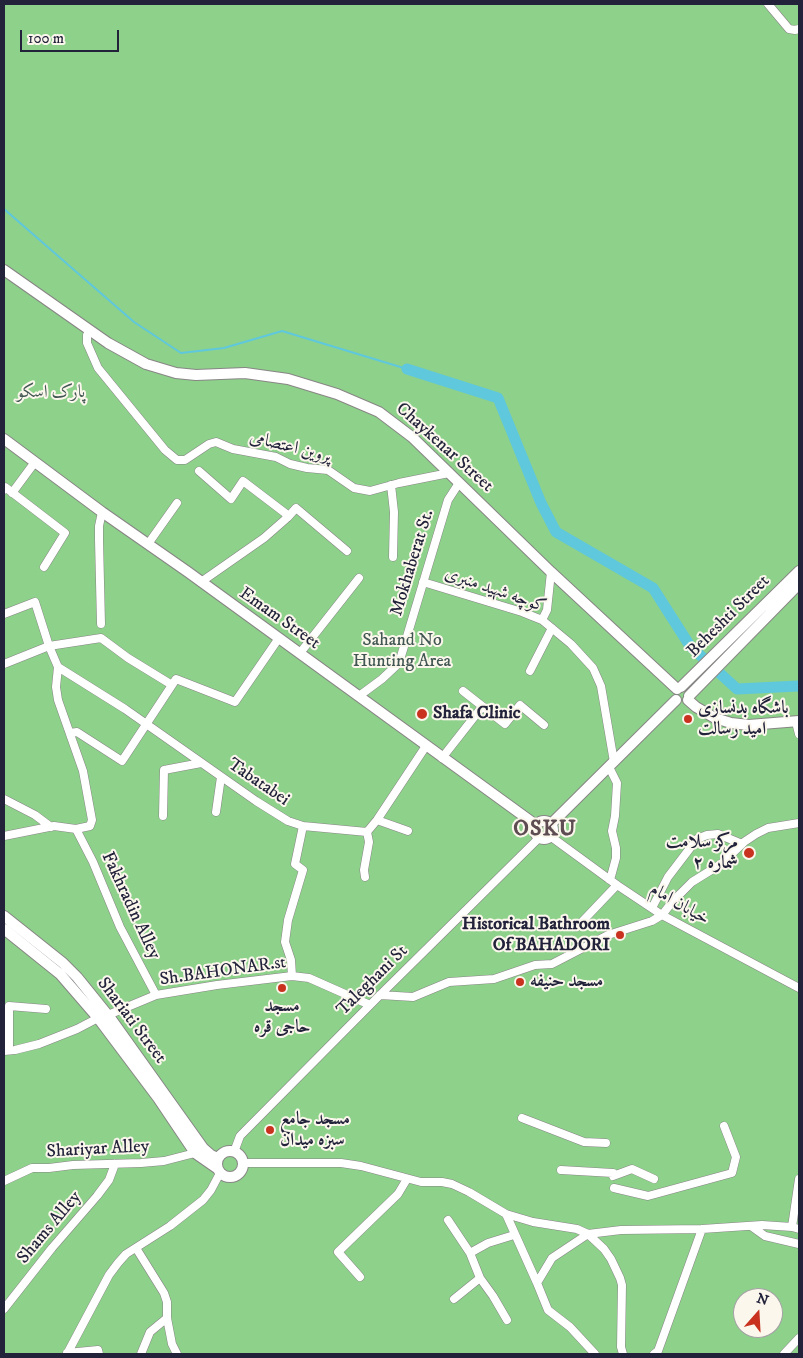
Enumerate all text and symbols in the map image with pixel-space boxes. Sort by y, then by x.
scale bar [22,20,121,52]
text: 100 m [28,29,64,48]
park label: پارک اسکو [17,382,85,404]
street label: Chaykenar Street [391,399,497,497]
street label: پروین اعتصامی [247,427,333,469]
street label: Mokhaberat St. [387,507,439,619]
street label: کوچه شهید منبری [441,564,549,618]
street label: Beheshti Street [683,571,775,663]
street label: Emam Street [234,583,324,655]
park label: Sahand No Hunting Area [353,630,451,672]
place label: باشگاه بدنسازی امید رسالت [698,698,789,741]
place label: Shafa Clinic [433,703,521,725]
marker: Shafa Clinic [415,707,429,721]
marker: باشگاه بدنسازی امید رسالت [682,713,694,725]
street label: Tabatabei [223,755,293,811]
district label: OSKU [513,817,577,843]
place label: مرکز سلامت شماره ۲ [666,832,738,874]
marker: مرکز سلامت شماره ۲ [742,846,756,860]
street label: Fakhradin Alley [96,849,164,963]
street label: خیابان امام [645,879,713,931]
place label: Historical Bathroom Of BAHADORI [462,914,610,956]
marker: Historical Bathroom Of BAHADORI [614,929,626,941]
street label: Taleghani St [333,941,413,1021]
street label: Sh.BAHONAR.st [158,952,288,992]
place label: مسجد حنیفه [530,971,603,993]
street label: Shariati Street [92,974,170,1068]
marker: مسجد حنیفه [514,976,526,988]
marker: مسجد حاجی قره [276,982,288,994]
place label: مسجد حاجی قره [254,996,310,1038]
place label: مسجد جامع سبزه میدان [280,1109,350,1152]
marker: مسجد جامع سبزه میدان [264,1124,276,1136]
street label: Shariyar Alley [46,1137,150,1163]
street label: Shams Alley [13,1187,87,1269]
north arrow [733,1288,783,1338]
text: N [754,1289,771,1310]

